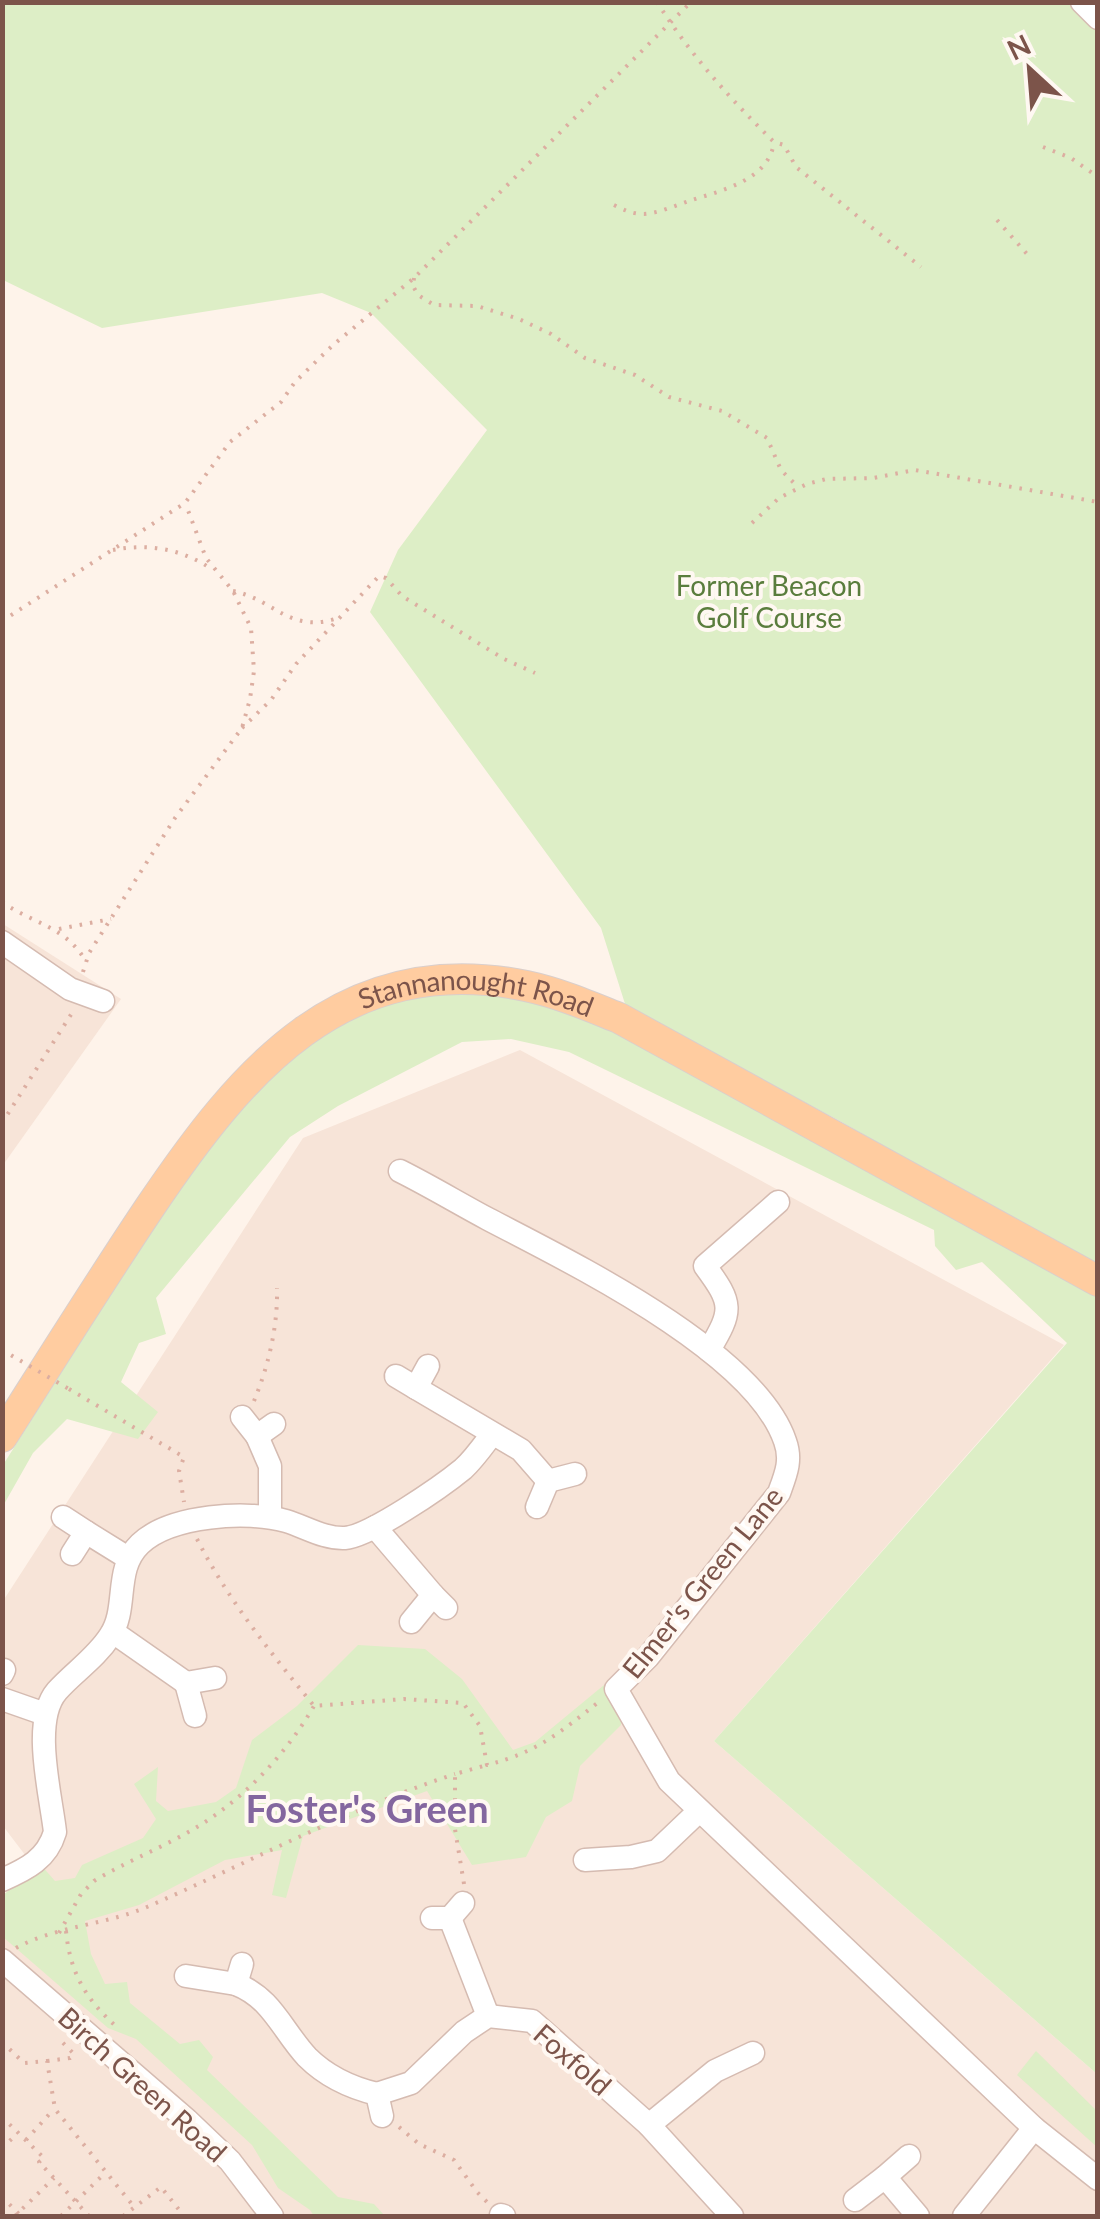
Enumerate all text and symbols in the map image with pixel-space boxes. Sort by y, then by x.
north arrow [980,20,1080,120]
text: N [1001,27,1036,67]
park label: Former Beacon Golf Course [676,568,862,634]
street label: Stannanought Road [353,962,599,1023]
street label: Elmer's Green Lane [614,1479,790,1685]
district label: Foster's Green [245,1785,489,1831]
street label: Birch Green Road [52,2000,234,2168]
street label: Foxfold [527,2016,619,2102]

